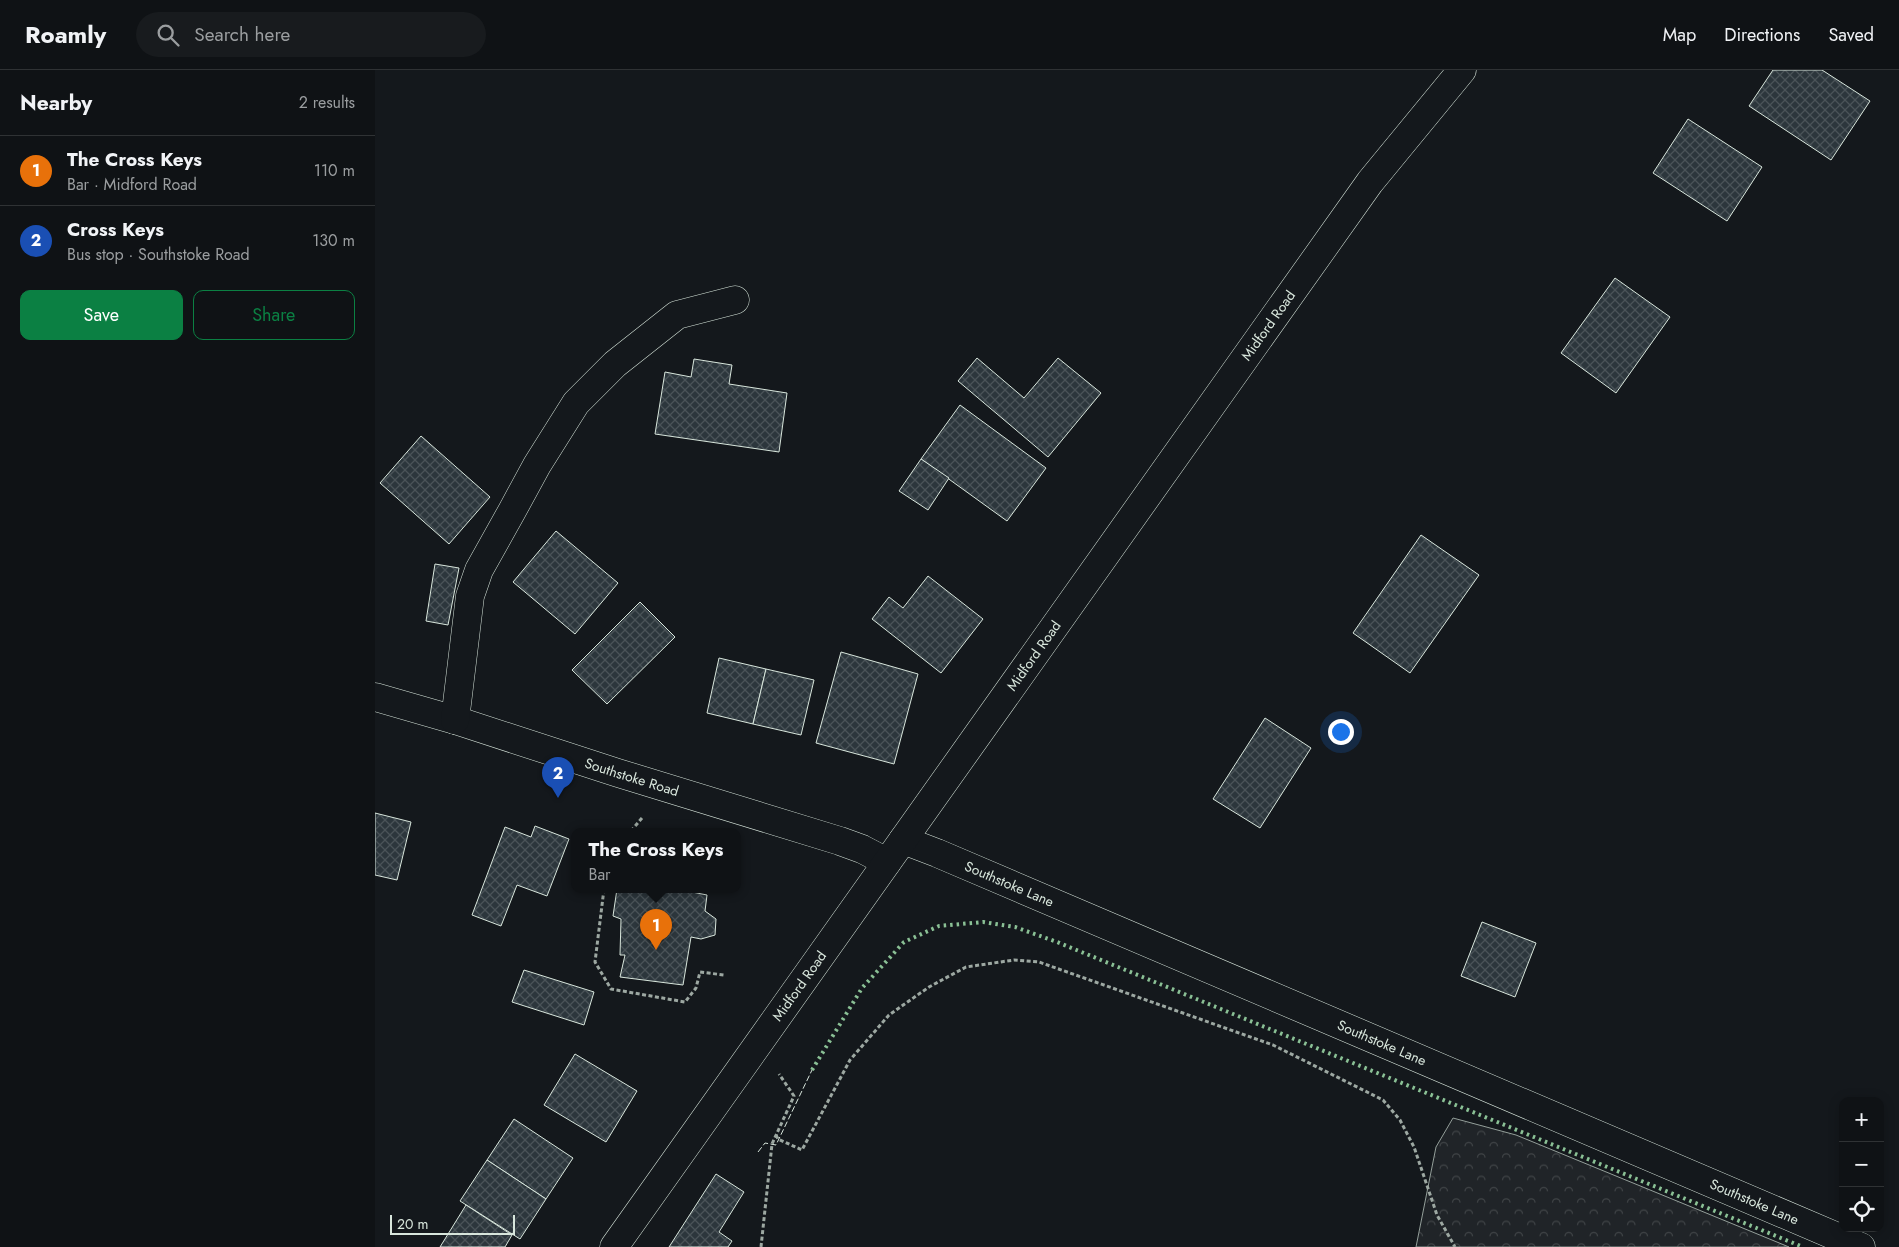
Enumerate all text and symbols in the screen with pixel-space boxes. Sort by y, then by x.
search box [136,12,486,57]
text: Roamly [25,17,106,52]
icon: search [154,21,182,49]
text: Search here [194,21,290,48]
text: Map [1663,22,1696,48]
text: Directions [1724,22,1800,48]
text: Saved [1828,22,1874,48]
text: Nearby [20,88,92,118]
text: 2 results [299,91,355,114]
text: The Cross Keys [67,146,202,173]
text: 1 [32,159,40,182]
text: 110 m [314,159,355,182]
text: Bar · Midford Road [67,173,197,196]
text: Cross Keys [67,216,164,243]
text: 2 [31,229,41,252]
text: 130 m [312,229,355,252]
text: Bus stop · Southstoke Road [67,243,250,266]
street label: Midford Road [1236,286,1300,365]
button: Save [20,290,183,340]
button: Share [193,290,355,340]
street label: Midford Road [1002,617,1066,695]
your location [1328,719,1354,745]
street label: Southstoke Road [582,753,681,801]
pin: 2 [542,757,574,798]
popup [571,828,741,893]
text: The Cross Keys [588,836,724,863]
street label: Southstoke Lane [962,856,1057,912]
text: Bar [588,863,611,886]
pin: 1 [640,909,672,950]
street label: Midford Road [767,947,831,1025]
street label: Southstoke Lane [1334,1015,1430,1071]
map controls [1839,1097,1884,1232]
button: + [1839,1097,1884,1142]
button: − [1839,1142,1884,1187]
street label: Southstoke Lane [1707,1174,1802,1229]
button: locate [1839,1187,1884,1232]
scale bar [390,1212,515,1235]
text: 20 m [397,1214,429,1234]

